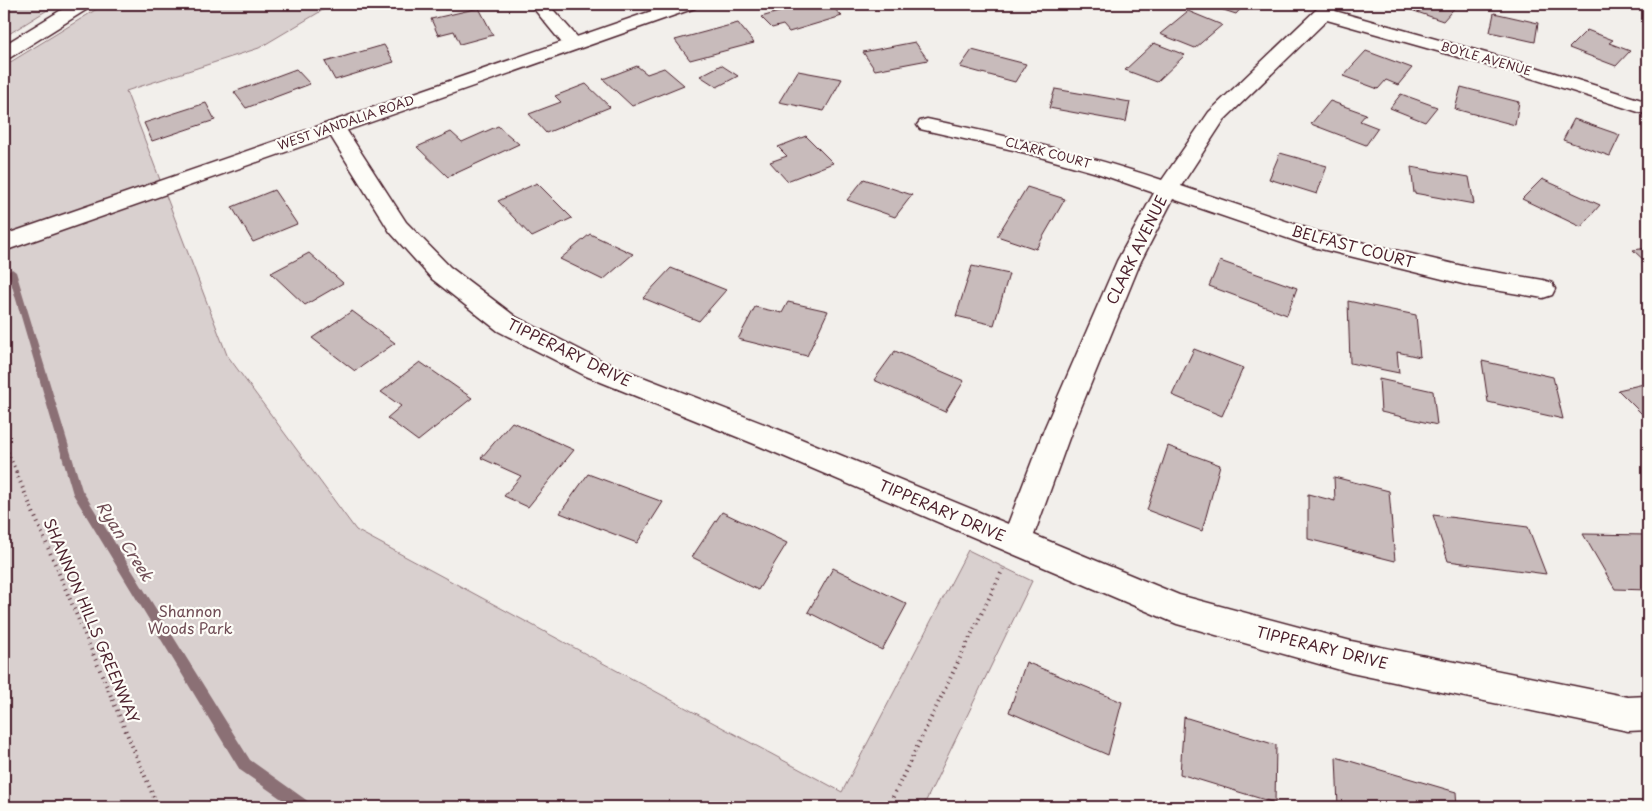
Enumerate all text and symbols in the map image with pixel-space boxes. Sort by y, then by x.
street label: BOYLE AVENUE [1439,36,1534,80]
street label: WEST VANDALIA ROAD [275,90,416,154]
street label: CLARK COURT [1003,132,1094,172]
street label: CLARK AVENUE [1099,191,1172,308]
street label: BELFAST COURT [1289,218,1418,273]
street label: TIPPERARY DRIVE [504,312,635,392]
street label: TIPPERARY DRIVE [876,473,1009,547]
water label: Ryan Creek [92,496,161,586]
street label: SHANNON HILLS GREENWAY [39,514,146,727]
park label: Shannon Woods Park [147,599,233,639]
street label: TIPPERARY DRIVE [1254,619,1391,674]

